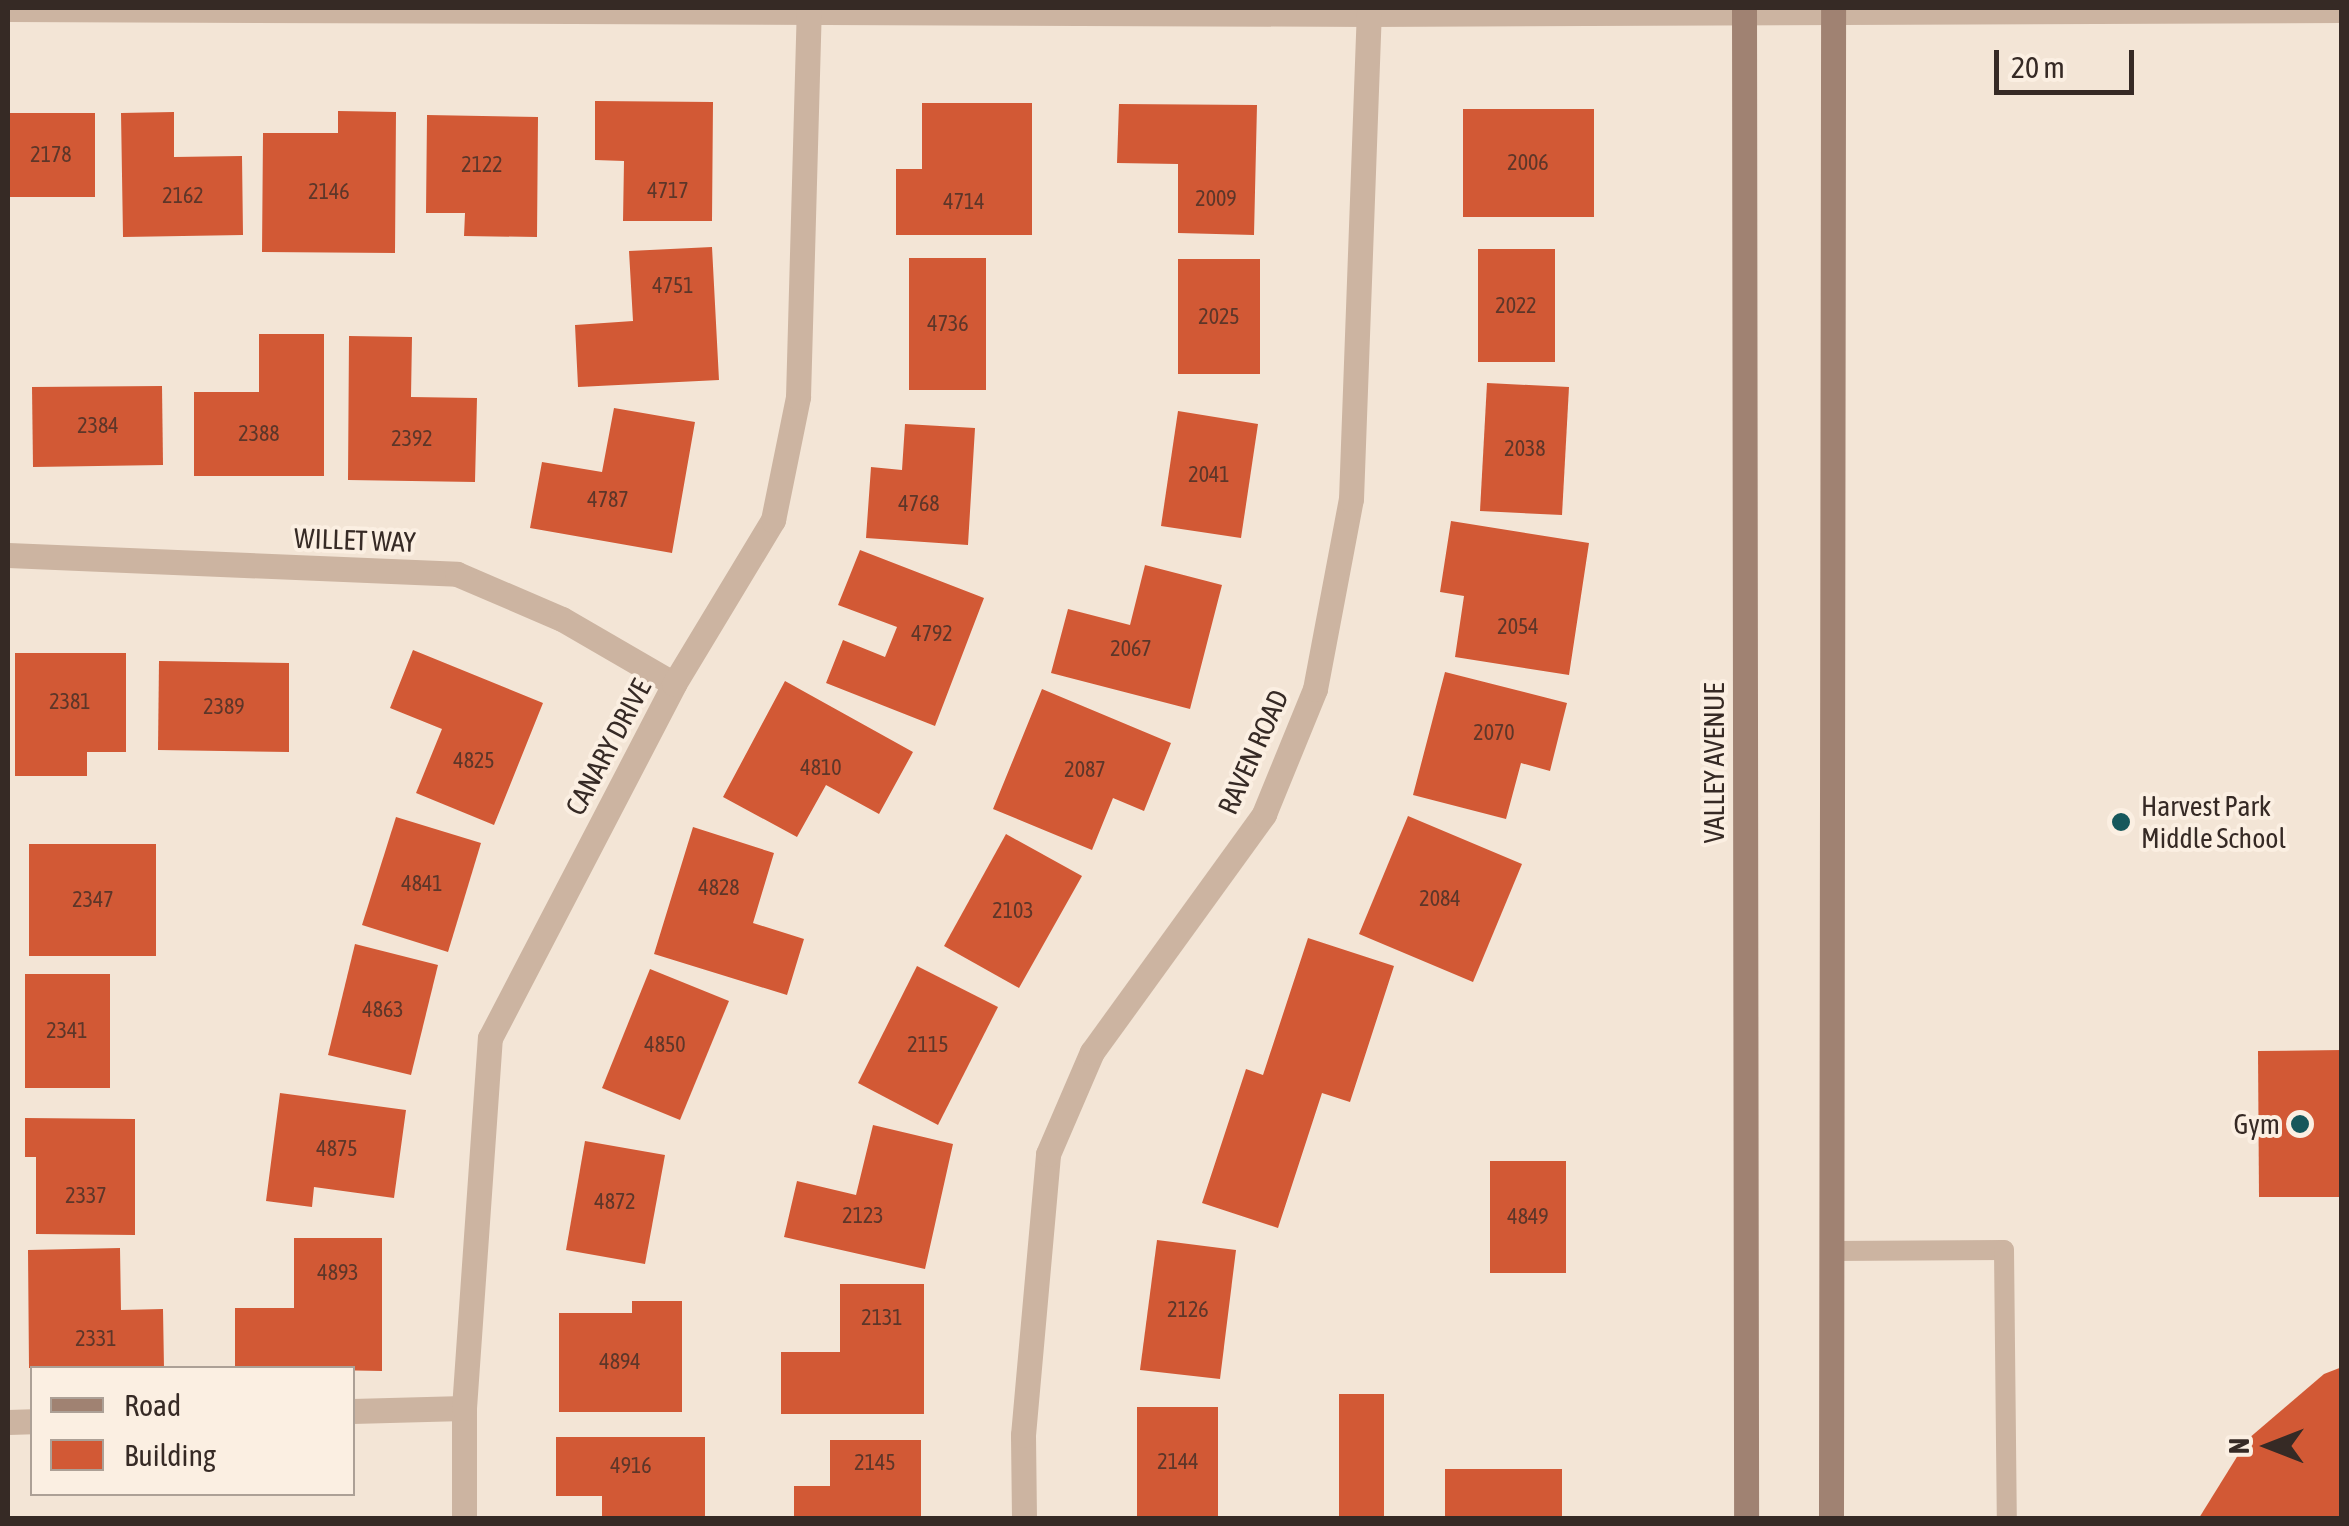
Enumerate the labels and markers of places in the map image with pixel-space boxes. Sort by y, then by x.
place label: Harvest Park Middle School [2141,789,2286,855]
marker: Harvest Park Middle School [2110,811,2132,833]
place label: Gym [2233,1107,2280,1141]
marker: Gym [2289,1113,2311,1135]

